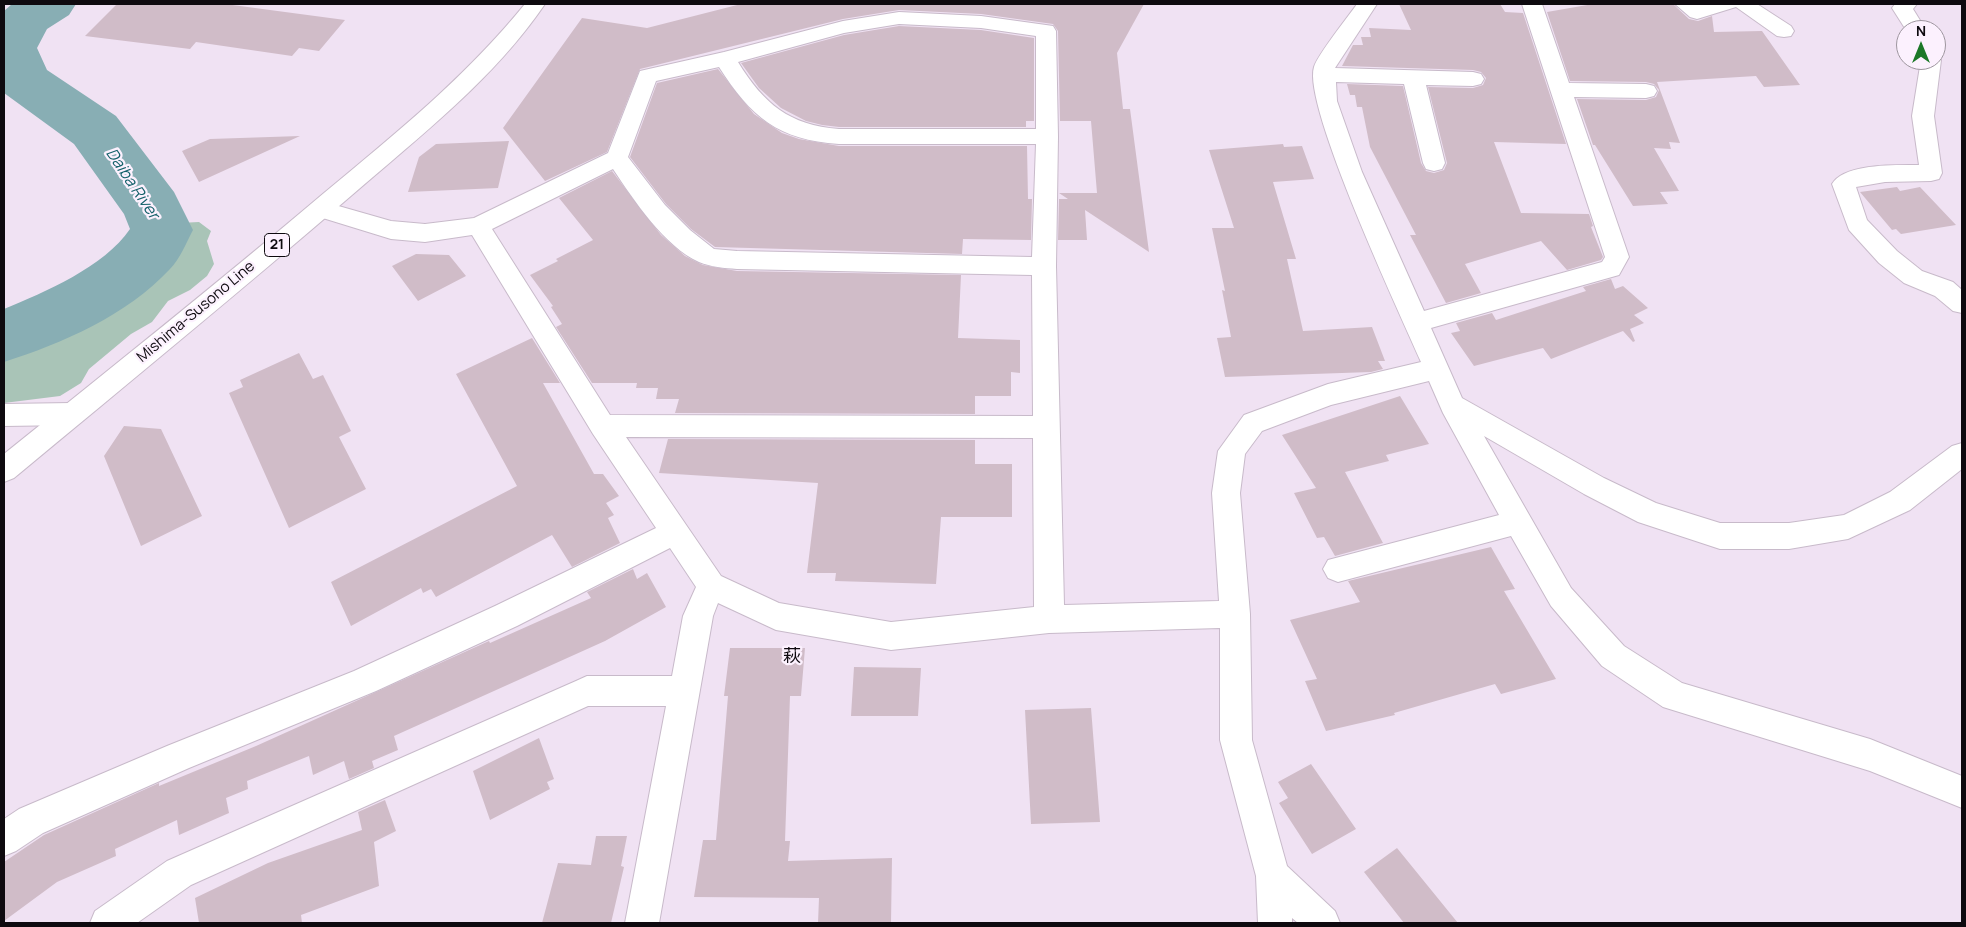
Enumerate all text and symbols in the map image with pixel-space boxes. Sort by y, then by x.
north arrow [1896,20,1946,70]
text: N [1916,21,1926,40]
water label: Daiba River [101,145,163,223]
road number: 21 [264,234,290,256]
street label: Mishima-Susono Line [133,257,259,367]
district label: 萩 [783,646,801,668]

